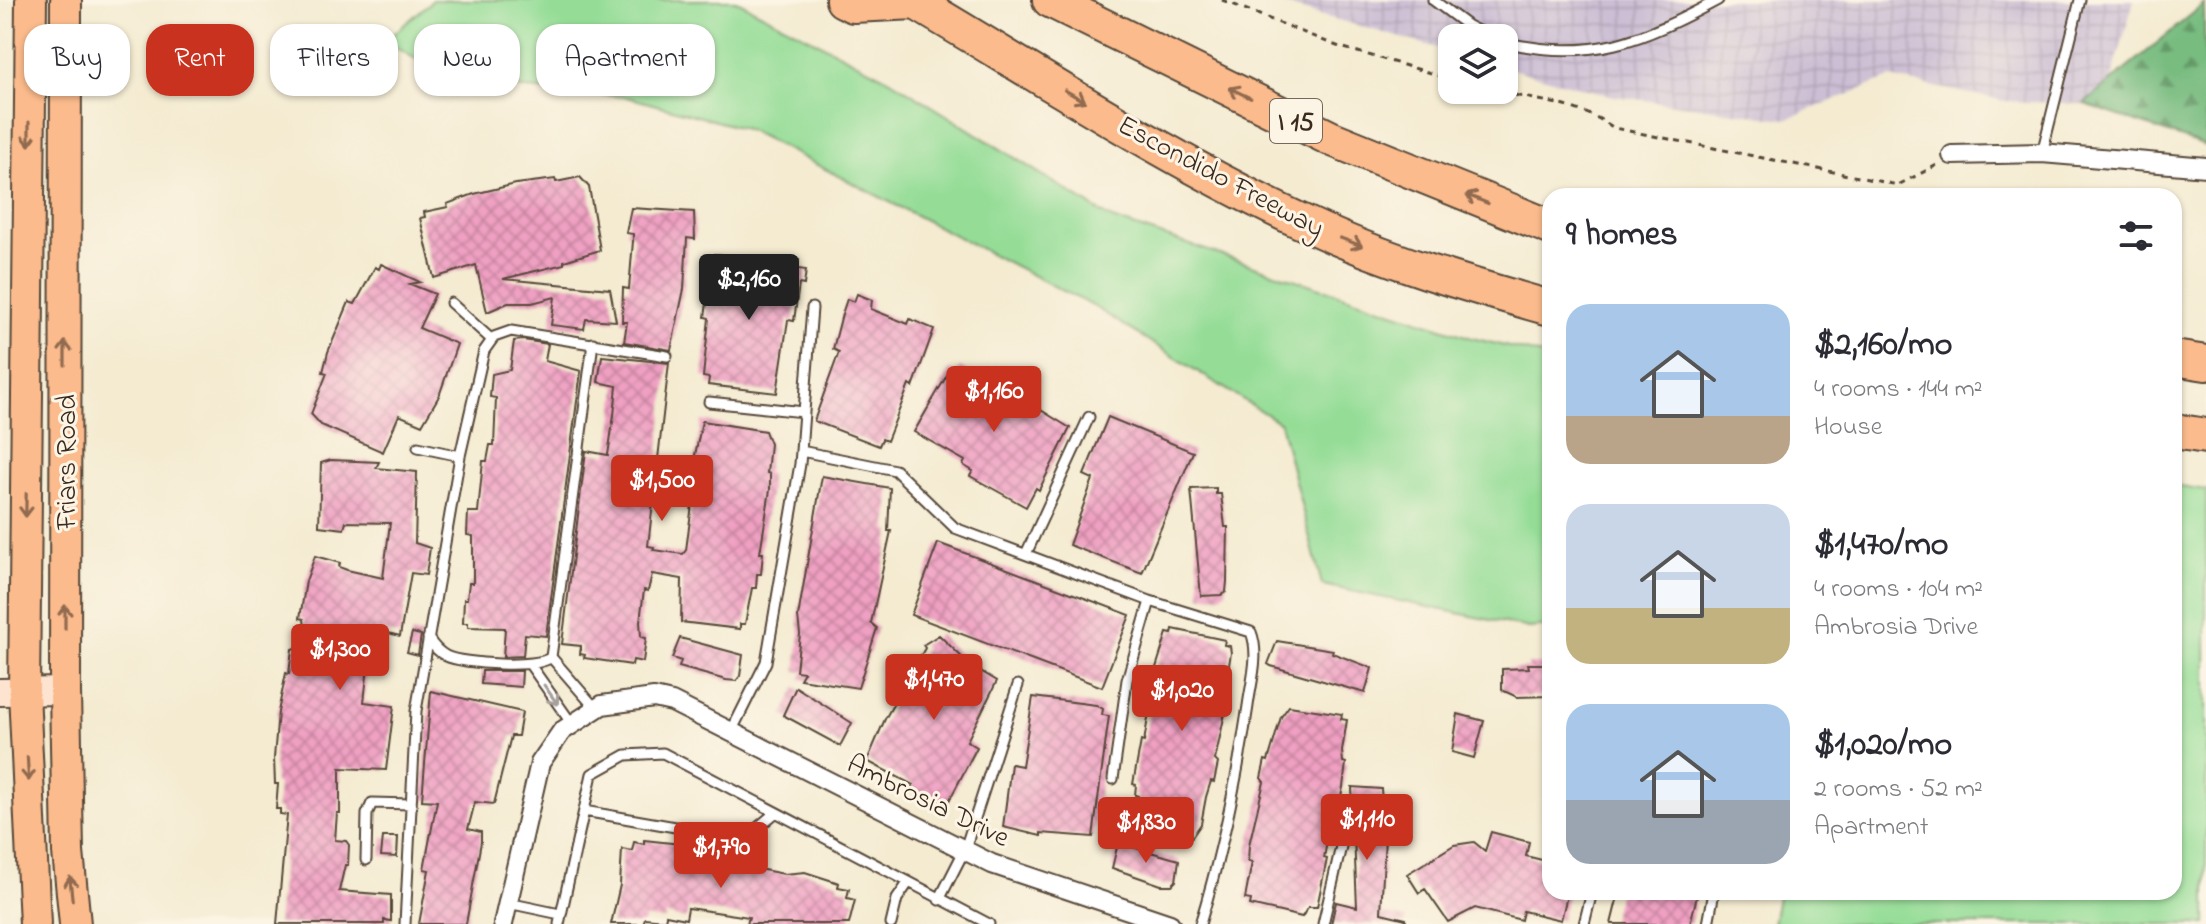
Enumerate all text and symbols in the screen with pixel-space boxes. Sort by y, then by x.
chip: Buy [24,24,130,96]
chip: Rent [146,24,254,96]
chip: Filters [270,24,398,96]
chip: New [414,24,520,96]
chip: Apartment [536,24,715,96]
map controls [1438,24,1518,104]
button: layers [1438,24,1518,104]
one-way arrow [1228,85,1252,100]
one-way arrow [1063,88,1086,104]
road number: I 15 [1270,99,1322,143]
street label: Escondido Freeway [1110,106,1331,250]
one-way arrow [22,120,37,147]
one-way arrow [1465,190,1490,205]
text: 9 homes [1566,211,1678,261]
icon: filters [2114,214,2158,258]
one-way arrow [1338,235,1363,250]
pin: $2,160 [684,254,814,322]
text: $2,160 [717,261,781,299]
text: $2,160/mo [1814,321,1952,371]
icon: home [1630,336,1726,432]
one-way arrow [57,340,73,367]
pin: $1,160 [929,366,1059,434]
text: 4 rooms · 144 m² [1814,371,1982,409]
text: $1,160 [964,373,1024,411]
street label: Friars Road [48,394,89,531]
text: House [1814,409,1882,447]
pin: $1,500 [597,455,727,523]
text: $1,500 [629,462,695,500]
one-way arrow [18,491,34,518]
text: $1,470/mo [1814,521,1949,571]
icon: home [1630,536,1726,632]
text: 4 rooms · 104 m² [1814,571,1983,609]
one-way arrow [57,604,73,631]
text: Ambrosia Drive [1814,609,1978,647]
pin: $1,300 [275,624,405,692]
text: $1,300 [309,631,371,669]
pin: $1,470 [869,654,999,722]
text: $1,470 [903,661,965,699]
pin: $1,020 [1117,665,1247,733]
text: $1,020 [1150,672,1214,710]
one-way arrow [543,683,559,705]
text: $1,020/mo [1814,721,1952,771]
icon: home [1630,736,1726,832]
street label: Ambrosia Drive [839,745,1016,860]
one-way arrow [20,756,35,782]
text: 2 rooms · 52 m² [1814,771,1983,809]
pin: $1,110 [1302,794,1432,862]
pin: $1,830 [1081,797,1211,865]
text: $1,110 [1339,801,1395,839]
text: $1,830 [1116,804,1176,842]
text: Apartment [1814,809,1928,847]
pin: $1,790 [656,822,786,890]
text: $1,790 [692,829,750,867]
one-way arrow [63,875,78,902]

